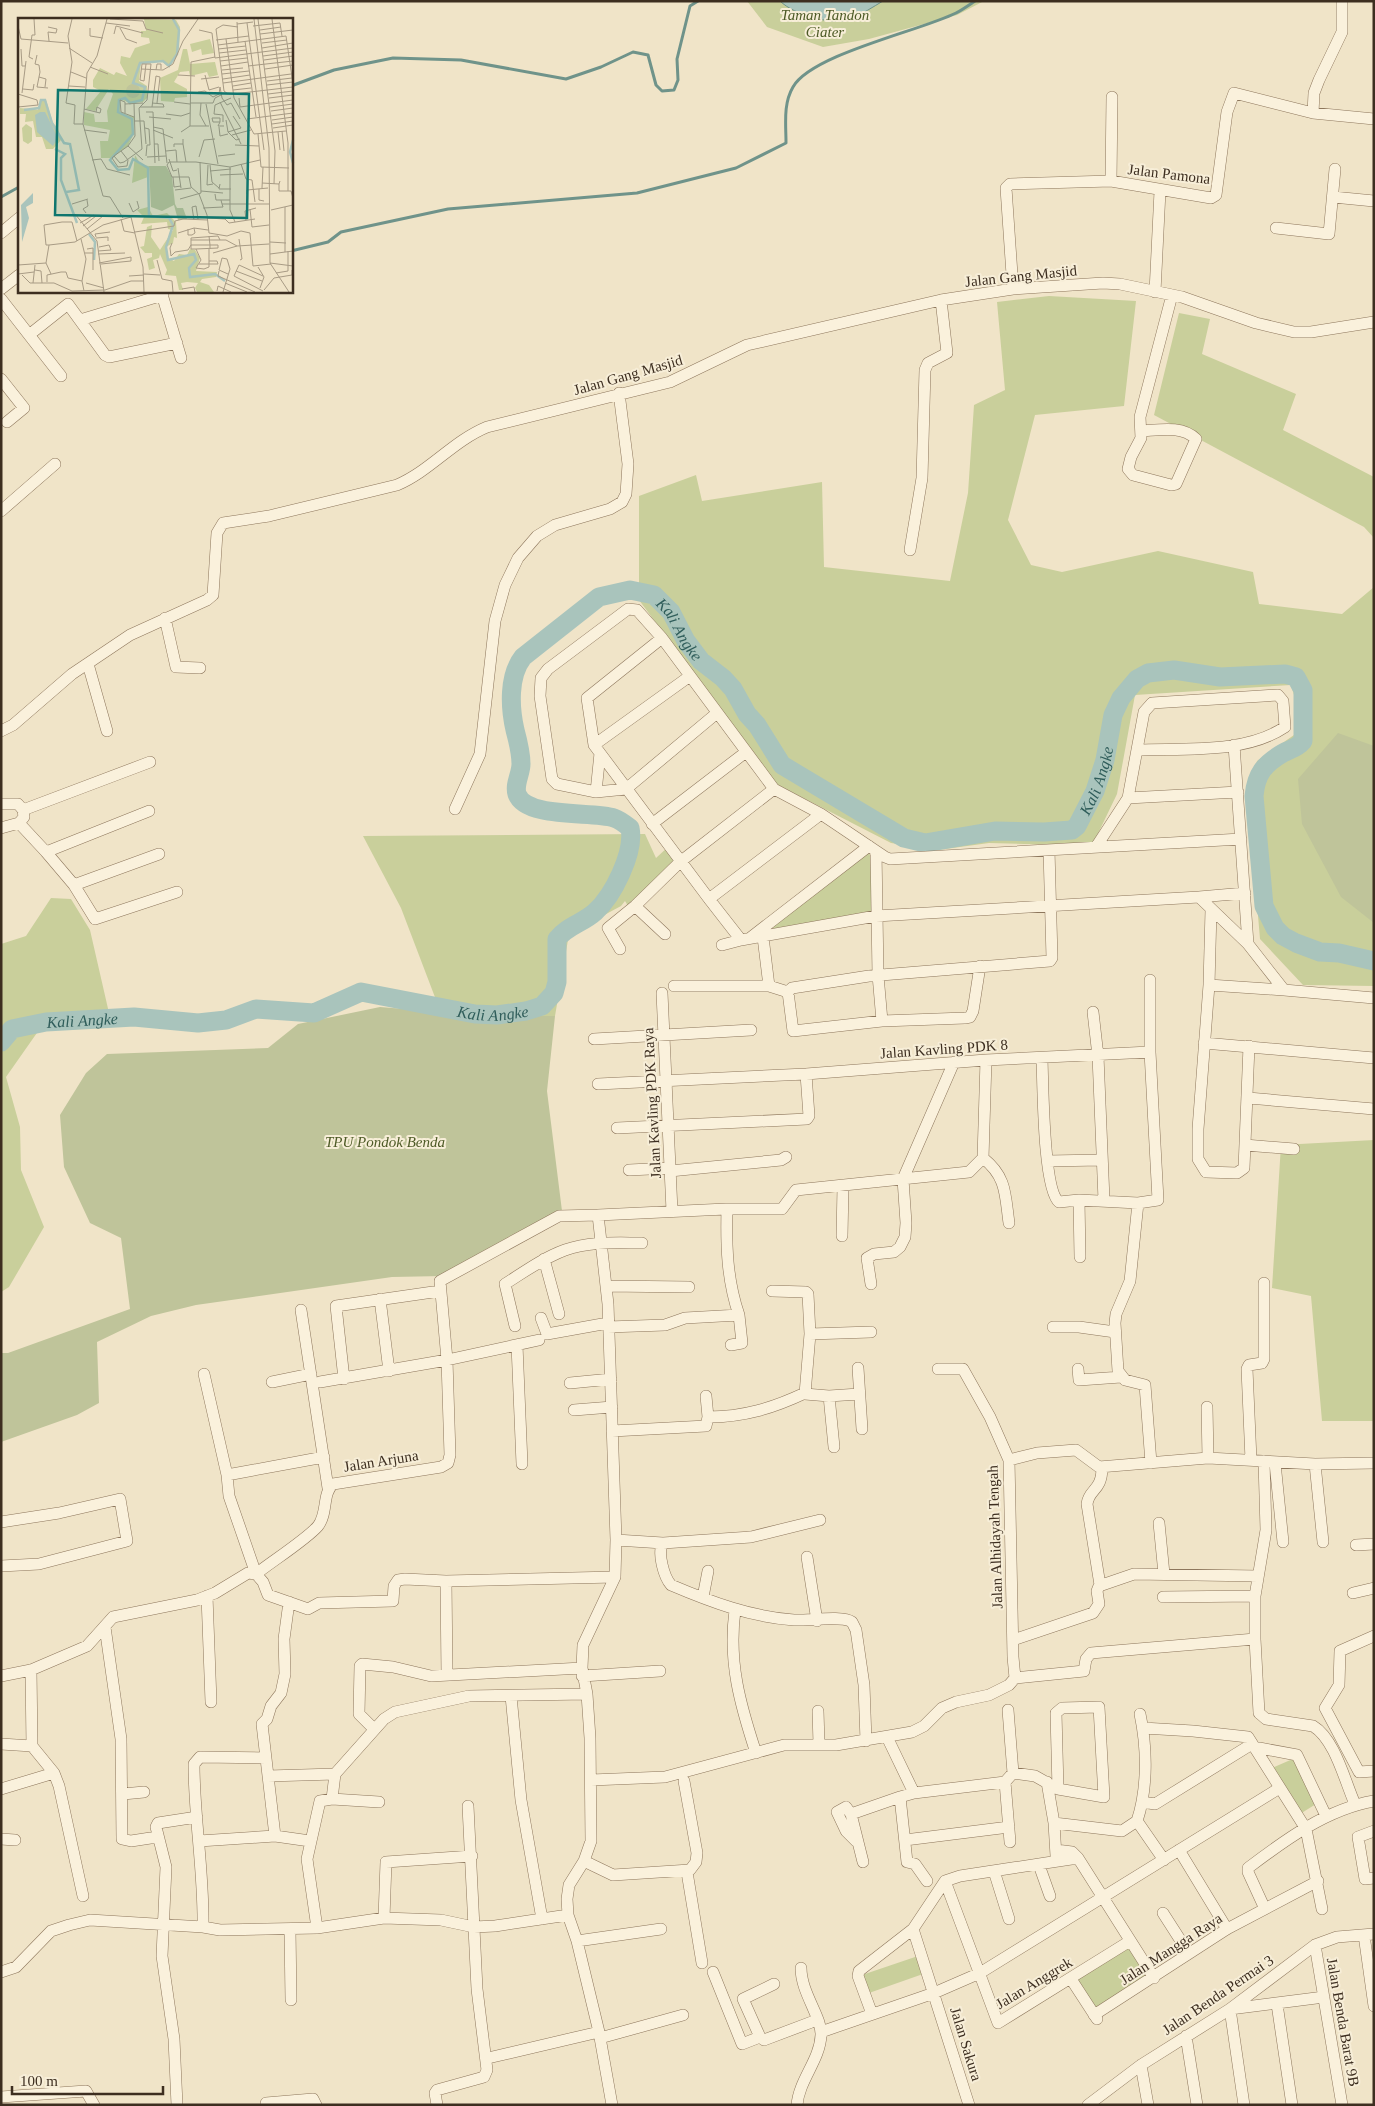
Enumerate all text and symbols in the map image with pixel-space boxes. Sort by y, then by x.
park label: Taman Tandon Ciater [781,7,869,40]
inset map [18,18,292,292]
street label: Jalan Pamona [1127,161,1211,187]
street label: Jalan Gang Masjid [964,262,1078,290]
street label: Jalan Gang Masjid [572,352,685,398]
water label: Kali Angke [653,594,706,664]
water label: Kali Angke [1075,745,1116,818]
water label: Kali Angke [455,1002,529,1024]
water label: Kali Angke [45,1009,118,1031]
street label: Jalan Kavling PDK Raya [640,1027,664,1179]
street label: Jalan Kavling PDK 8 [880,1037,1008,1061]
park label: TPU Pondok Benda [325,1134,445,1150]
street label: Jalan Arjuna [343,1447,420,1475]
street label: Jalan Alhidayah Tengah [984,1464,1006,1609]
street label: Jalan Mangga Raya [1117,1910,1225,1988]
street label: Jalan Benda Permai 3 [1159,1952,1277,2038]
street label: Jalan Anggrek [993,1954,1076,2012]
street label: Jalan Benda Barat 9B [1324,1956,1362,2088]
street label: Jalan Sakura [947,2005,985,2083]
scale bar [12,2064,164,2096]
text: 100 m [20,2073,58,2089]

